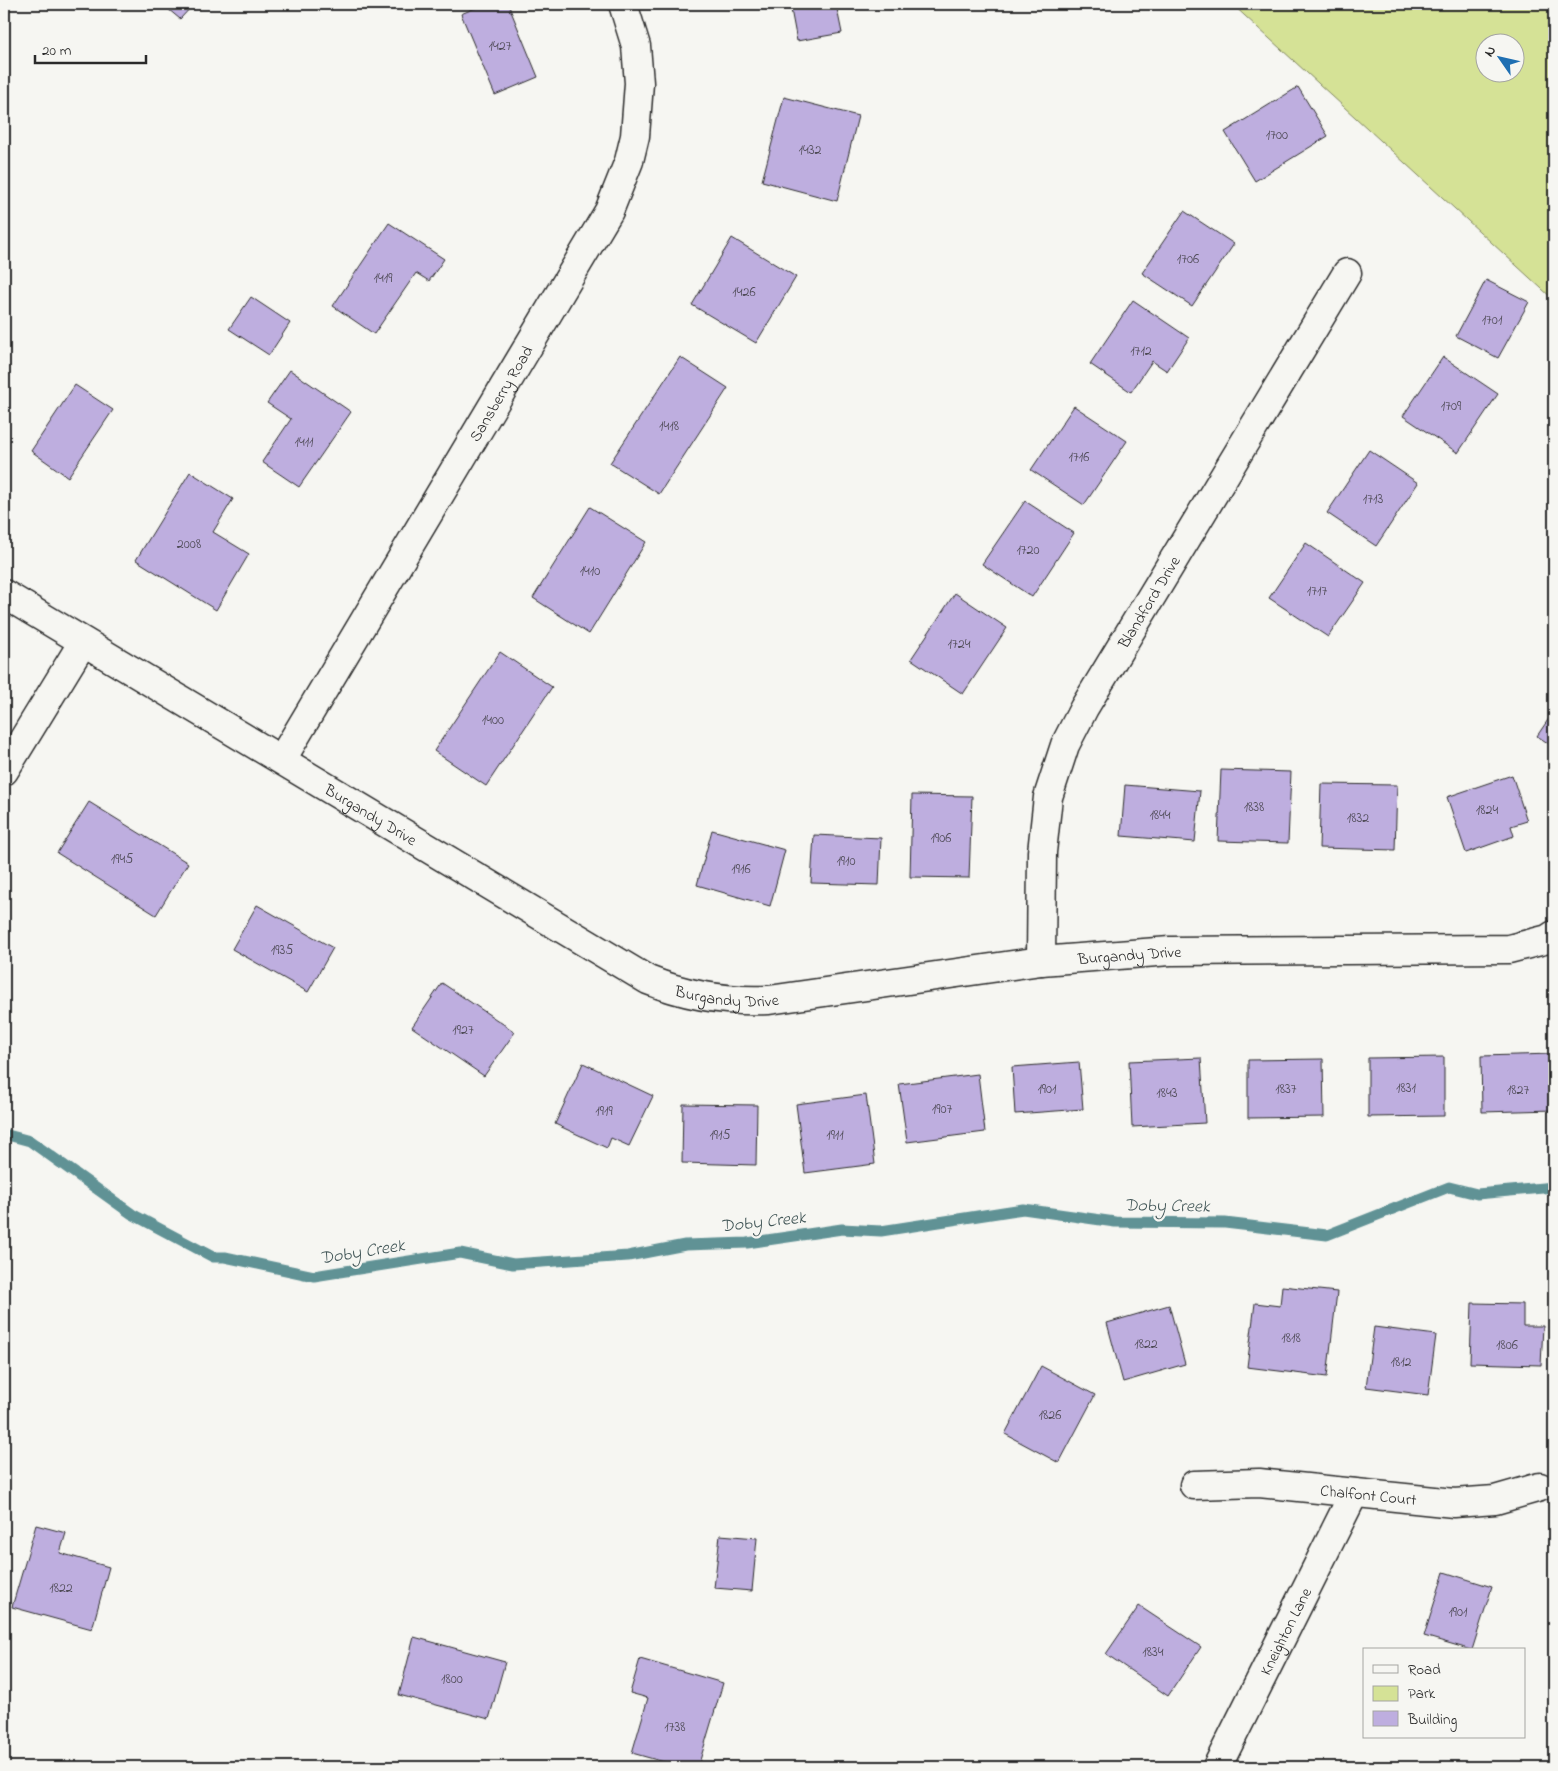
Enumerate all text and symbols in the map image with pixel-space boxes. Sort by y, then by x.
scale bar [35,32,146,64]
north arrow [1476,32,1526,82]
house number: 1427 [489,36,512,57]
text: 20 m [42,40,72,62]
text: N [1479,42,1502,61]
house number: 1700 [1266,125,1288,146]
house number: 1432 [799,140,822,161]
house number: 1706 [1177,249,1199,270]
house number: 1419 [374,268,393,289]
house number: 1426 [732,282,756,303]
house number: 1701 [1482,310,1503,331]
house number: 1712 [1130,341,1152,362]
street label: Sansberry Road [464,342,540,447]
house number: 1709 [1441,396,1462,417]
house number: 1418 [659,416,679,437]
house number: 1411 [294,432,314,453]
house number: 1716 [1069,447,1089,468]
house number: 1713 [1363,489,1383,510]
house number: 2008 [177,534,201,555]
house number: 1720 [1016,540,1040,561]
street label: Blandford Drive [1112,551,1188,654]
house number: 1410 [580,561,600,582]
house number: 1717 [1307,581,1327,602]
house number: 1724 [948,634,971,655]
house number: 1400 [482,710,504,731]
street label: Burgandy Drive [318,778,422,853]
house number: 1838 [1244,797,1264,818]
house number: 1824 [1476,800,1498,821]
house number: 1844 [1149,805,1171,826]
house number: 1832 [1347,808,1369,829]
house number: 1906 [931,828,951,849]
house number: 1945 [111,849,133,870]
house number: 1910 [836,851,856,872]
house number: 1916 [731,859,751,880]
house number: 1935 [271,940,293,961]
street label: Burgandy Drive [1076,941,1182,972]
street label: Burgandy Drive [671,980,781,1014]
house number: 1927 [452,1020,474,1041]
house number: 1831 [1396,1078,1417,1099]
house number: 1901 [1037,1079,1057,1100]
house number: 1837 [1275,1079,1297,1100]
house number: 1827 [1507,1080,1529,1101]
house number: 1843 [1156,1083,1178,1104]
house number: 1907 [932,1099,952,1120]
house number: 1919 [595,1101,613,1122]
house number: 1915 [709,1125,731,1146]
house number: 1911 [826,1125,844,1146]
water label: Doby Creek [1124,1193,1211,1221]
water label: Doby Creek [719,1205,808,1240]
water label: Doby Creek [318,1233,408,1273]
house number: 1818 [1281,1328,1301,1349]
house number: 1822 [1134,1334,1158,1355]
house number: 1806 [1496,1335,1518,1356]
house number: 1812 [1390,1352,1412,1373]
house number: 1826 [1039,1405,1061,1426]
street label: Chalfont Court [1319,1479,1418,1513]
house number: 1822 [49,1578,73,1599]
street label: Kneighton Lane [1255,1583,1319,1680]
house number: 1901 [1448,1602,1468,1623]
house number: 1834 [1142,1642,1164,1663]
legend [1363,1648,1526,1738]
text: Road [1408,1659,1441,1681]
house number: 1800 [441,1669,463,1690]
text: Park [1408,1683,1436,1705]
text: Building [1407,1709,1457,1732]
house number: 1738 [664,1717,686,1738]

